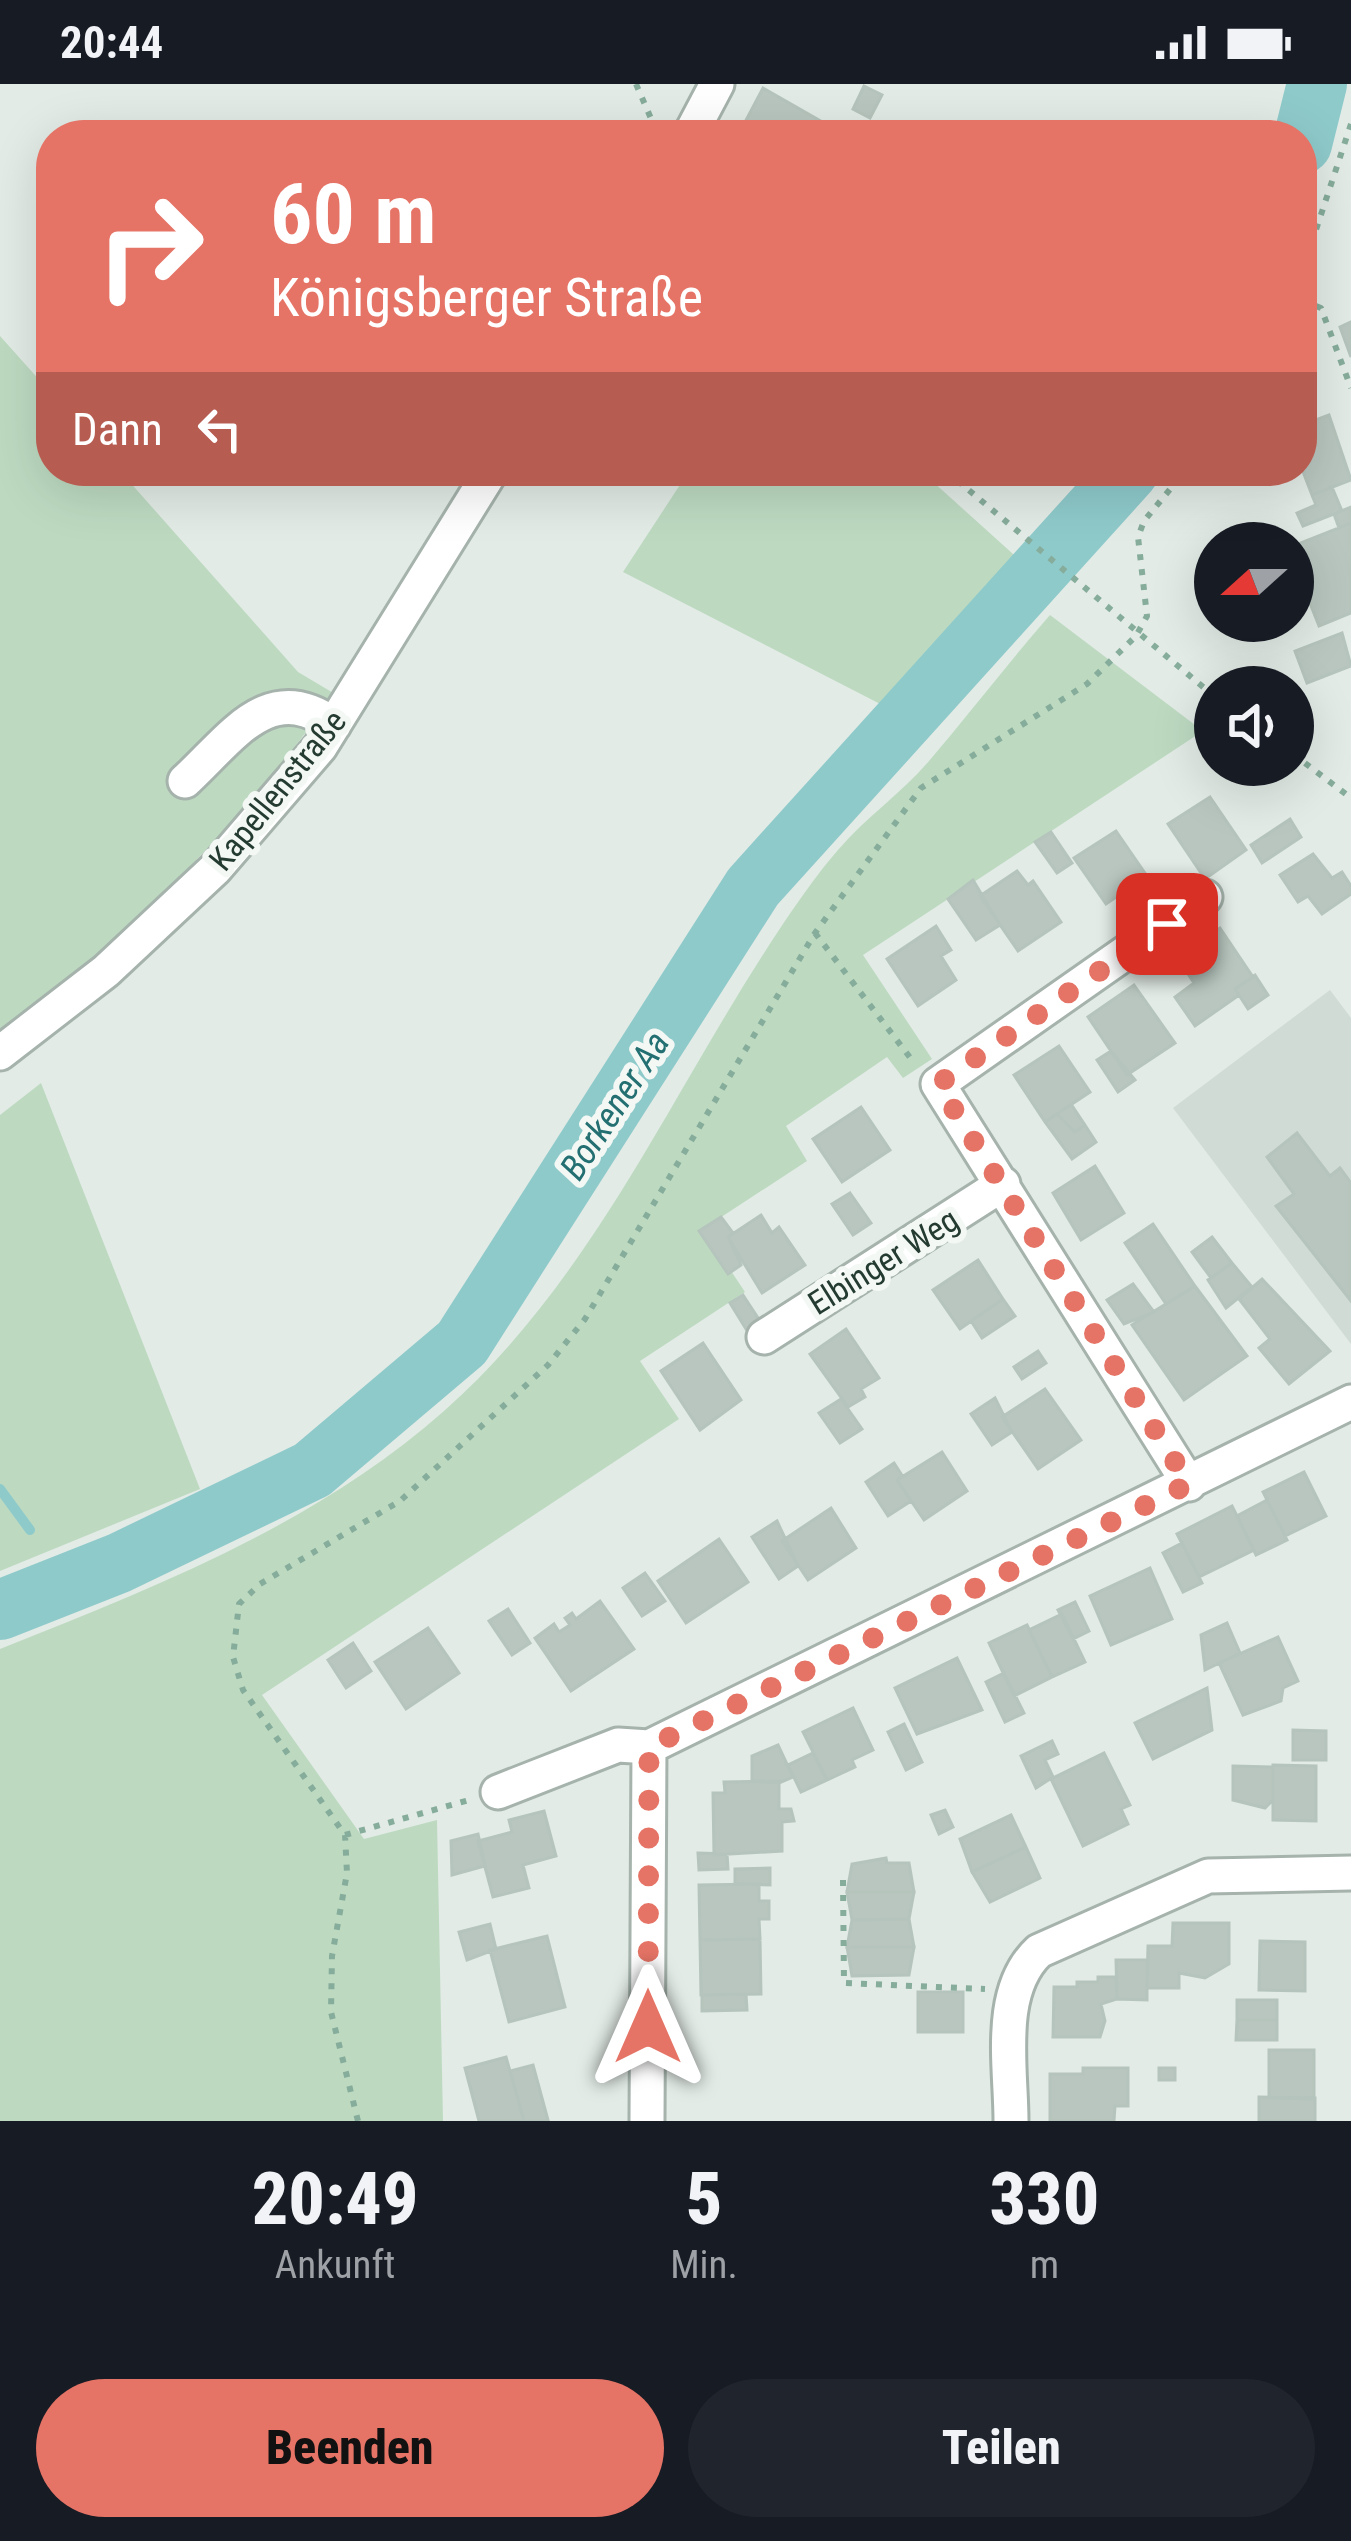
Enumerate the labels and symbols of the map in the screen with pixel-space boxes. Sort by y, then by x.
north arrow [1194,522,1314,642]
street label: Kapellenstraße [201,702,354,878]
pin [1116,873,1218,975]
water label: Borkener Aa [551,1024,678,1187]
street label: Elbinger Weg [801,1200,965,1323]
position arrow [585,1964,711,2090]

